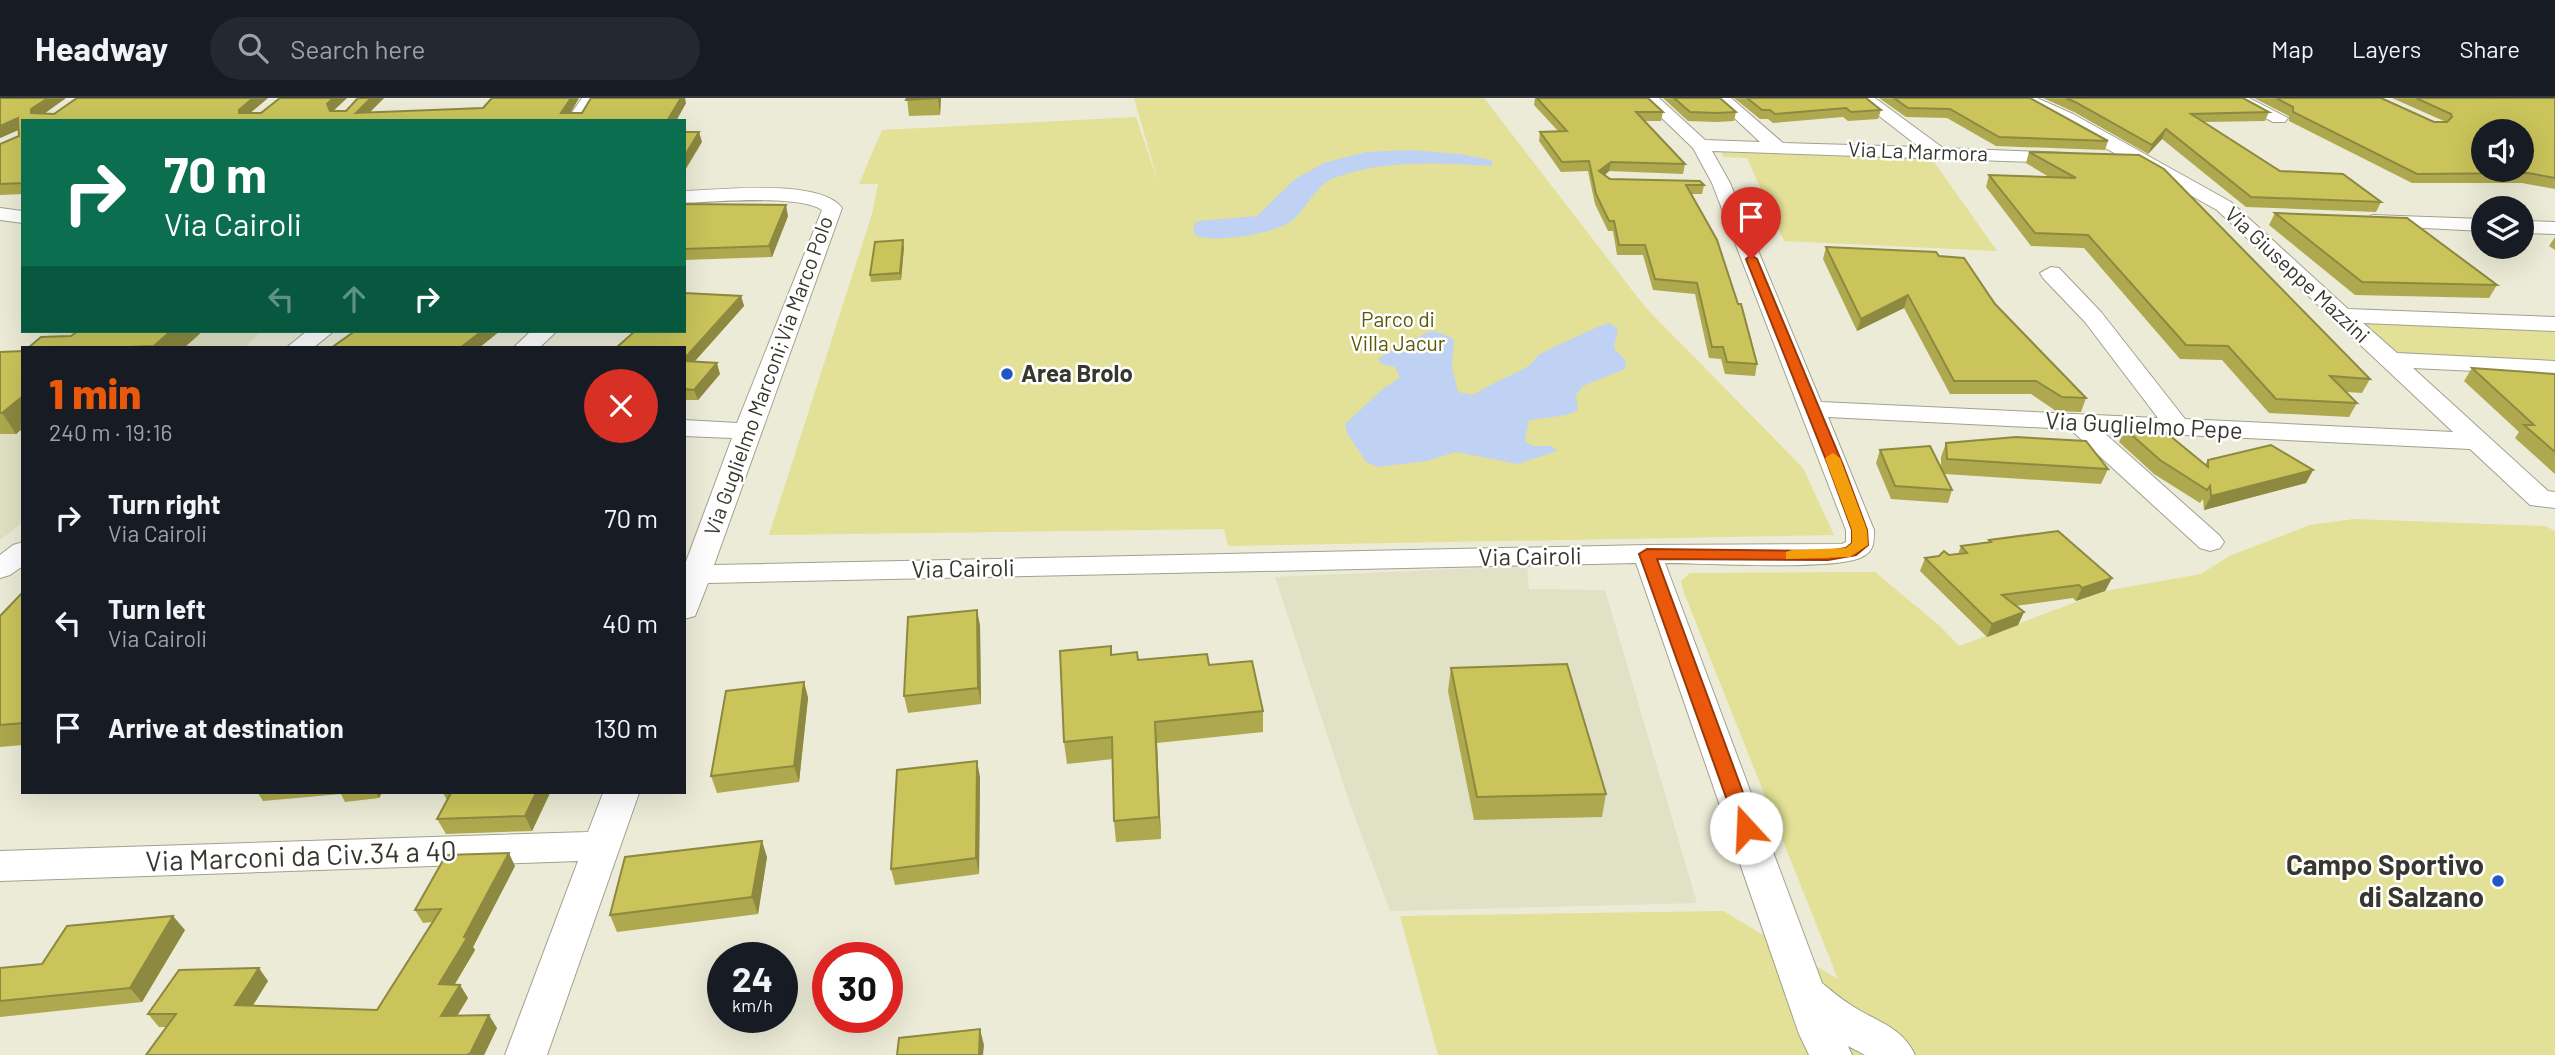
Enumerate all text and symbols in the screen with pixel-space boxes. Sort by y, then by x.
search box [210,17,700,80]
text: Headway [35,28,168,68]
icon: search [234,29,272,67]
text: Search here [290,33,425,64]
text: Map [2271,34,2314,63]
text: Layers [2352,34,2421,63]
text: Share [2459,34,2520,63]
map controls [2471,119,2534,259]
button: sound [2471,119,2534,182]
street label: Via La Marmora [1848,136,1988,165]
text: 70 m [164,144,267,203]
icon: right [49,147,140,238]
pin [1721,187,1781,259]
button: layers [2471,196,2534,259]
icon: arrive [1732,198,1770,236]
street label: Via Giuseppe Mazzini [2221,201,2375,347]
text: Via Cairoli [164,204,302,242]
street label: Via Guglielmo Marconi;Via Marco Polo [698,212,837,539]
icon: left [262,280,300,318]
icon: ahead [335,280,373,318]
icon: right [408,280,446,318]
park label: Parco di Villa Jacur [1351,306,1446,355]
place label: Area Brolo [1021,358,1133,387]
marker: Area Brolo [999,366,1015,382]
text: 1 min [49,367,141,417]
button: close [584,369,658,443]
street label: Via Guglielmo Pepe [2045,405,2244,444]
text: 240 m · 19:16 [49,418,172,446]
text: Turn right [108,488,221,519]
icon: right [49,499,87,537]
text: 70 m [604,502,658,533]
text: Via Cairoli [108,519,207,547]
street label: Via Cairoli [1478,540,1582,571]
street label: Via Cairoli [911,552,1015,583]
text: Turn left [108,593,206,624]
icon: left [49,604,87,642]
text: 40 m [602,607,658,638]
text: Via Cairoli [108,624,207,652]
icon: arrive [49,709,87,747]
text: Arrive at destination [108,712,344,743]
text: 130 m [594,712,658,743]
position arrow [1709,791,1783,865]
street label: Via Marconi da Civ.34 a 40 [145,833,457,877]
place label: Campo Sportivo di Salzano [2286,847,2484,913]
marker: Campo Sportivo di Salzano [2490,873,2506,889]
speed limit sign: 30 [812,942,903,1033]
text: 24 [732,957,773,999]
text: km/h [732,994,773,1016]

